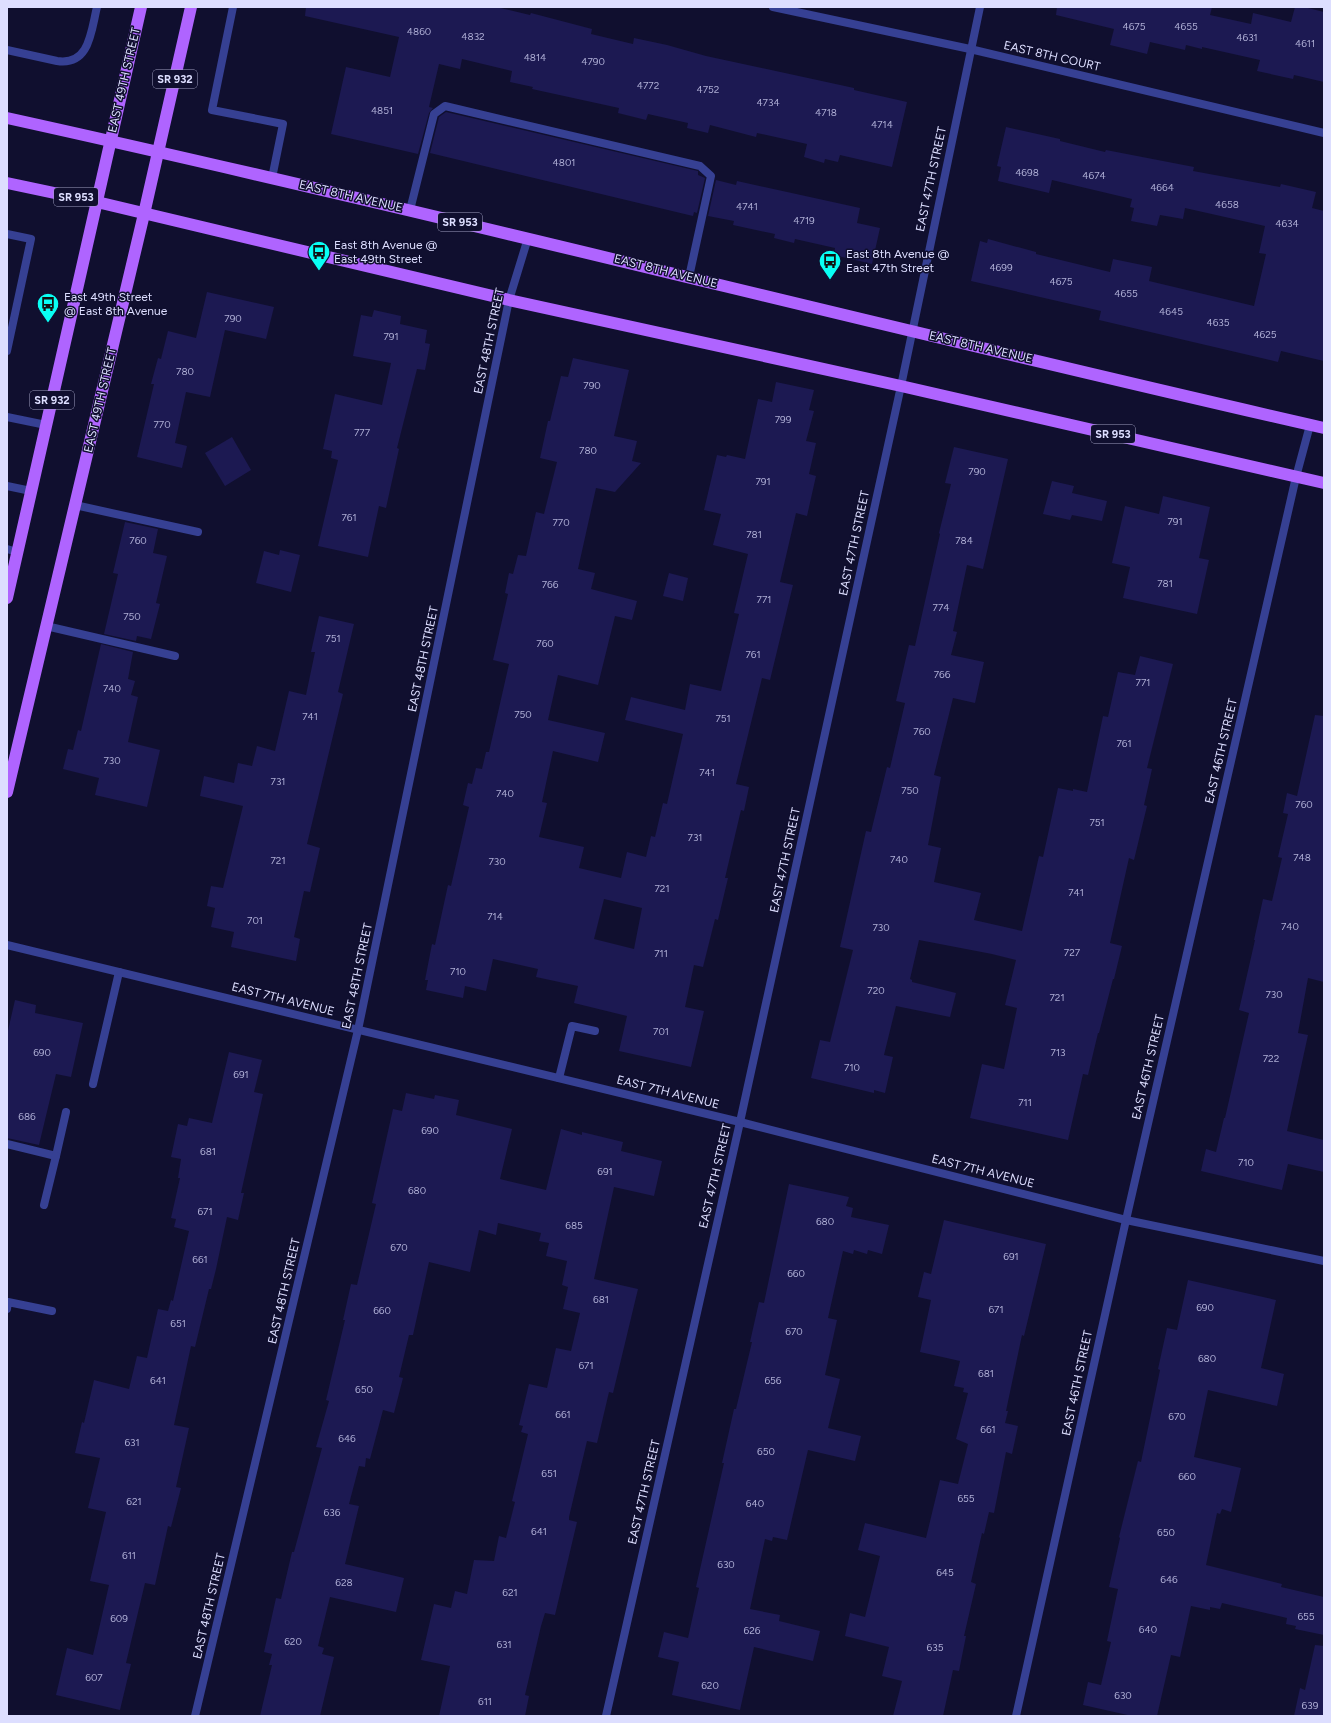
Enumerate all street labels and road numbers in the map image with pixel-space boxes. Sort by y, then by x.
street label: EAST 49TH STREET [105,26,143,134]
street label: EAST 8TH COURT [1002,38,1102,74]
road number: SR 932 [153,70,197,88]
street label: EAST 47TH STREET [913,125,949,233]
street label: EAST 8TH AVENUE [298,177,404,215]
road number: SR 953 [54,188,98,206]
road number: SR 953 [438,213,482,231]
street label: EAST 8TH AVENUE [613,251,719,291]
street label: EAST 48TH STREET [471,286,507,395]
street label: EAST 8TH AVENUE [928,328,1034,366]
street label: EAST 49TH STREET [81,346,119,454]
road number: SR 932 [30,391,74,409]
road number: SR 953 [1091,425,1135,443]
street label: EAST 47TH STREET [836,489,872,597]
street label: EAST 48TH STREET [405,604,441,713]
street label: EAST 46TH STREET [1202,697,1240,805]
street label: EAST 47TH STREET [767,806,803,914]
street label: EAST 48TH STREET [339,921,375,1030]
street label: EAST 7TH AVENUE [230,979,336,1019]
street label: EAST 46TH STREET [1129,1013,1167,1121]
street label: EAST 7TH AVENUE [615,1072,721,1112]
street label: EAST 47TH STREET [696,1122,734,1230]
street label: EAST 7TH AVENUE [930,1151,1036,1191]
street label: EAST 48TH STREET [265,1236,303,1345]
street label: EAST 46TH STREET [1059,1329,1095,1437]
street label: EAST 47TH STREET [625,1438,663,1546]
street label: EAST 48TH STREET [190,1551,228,1660]

